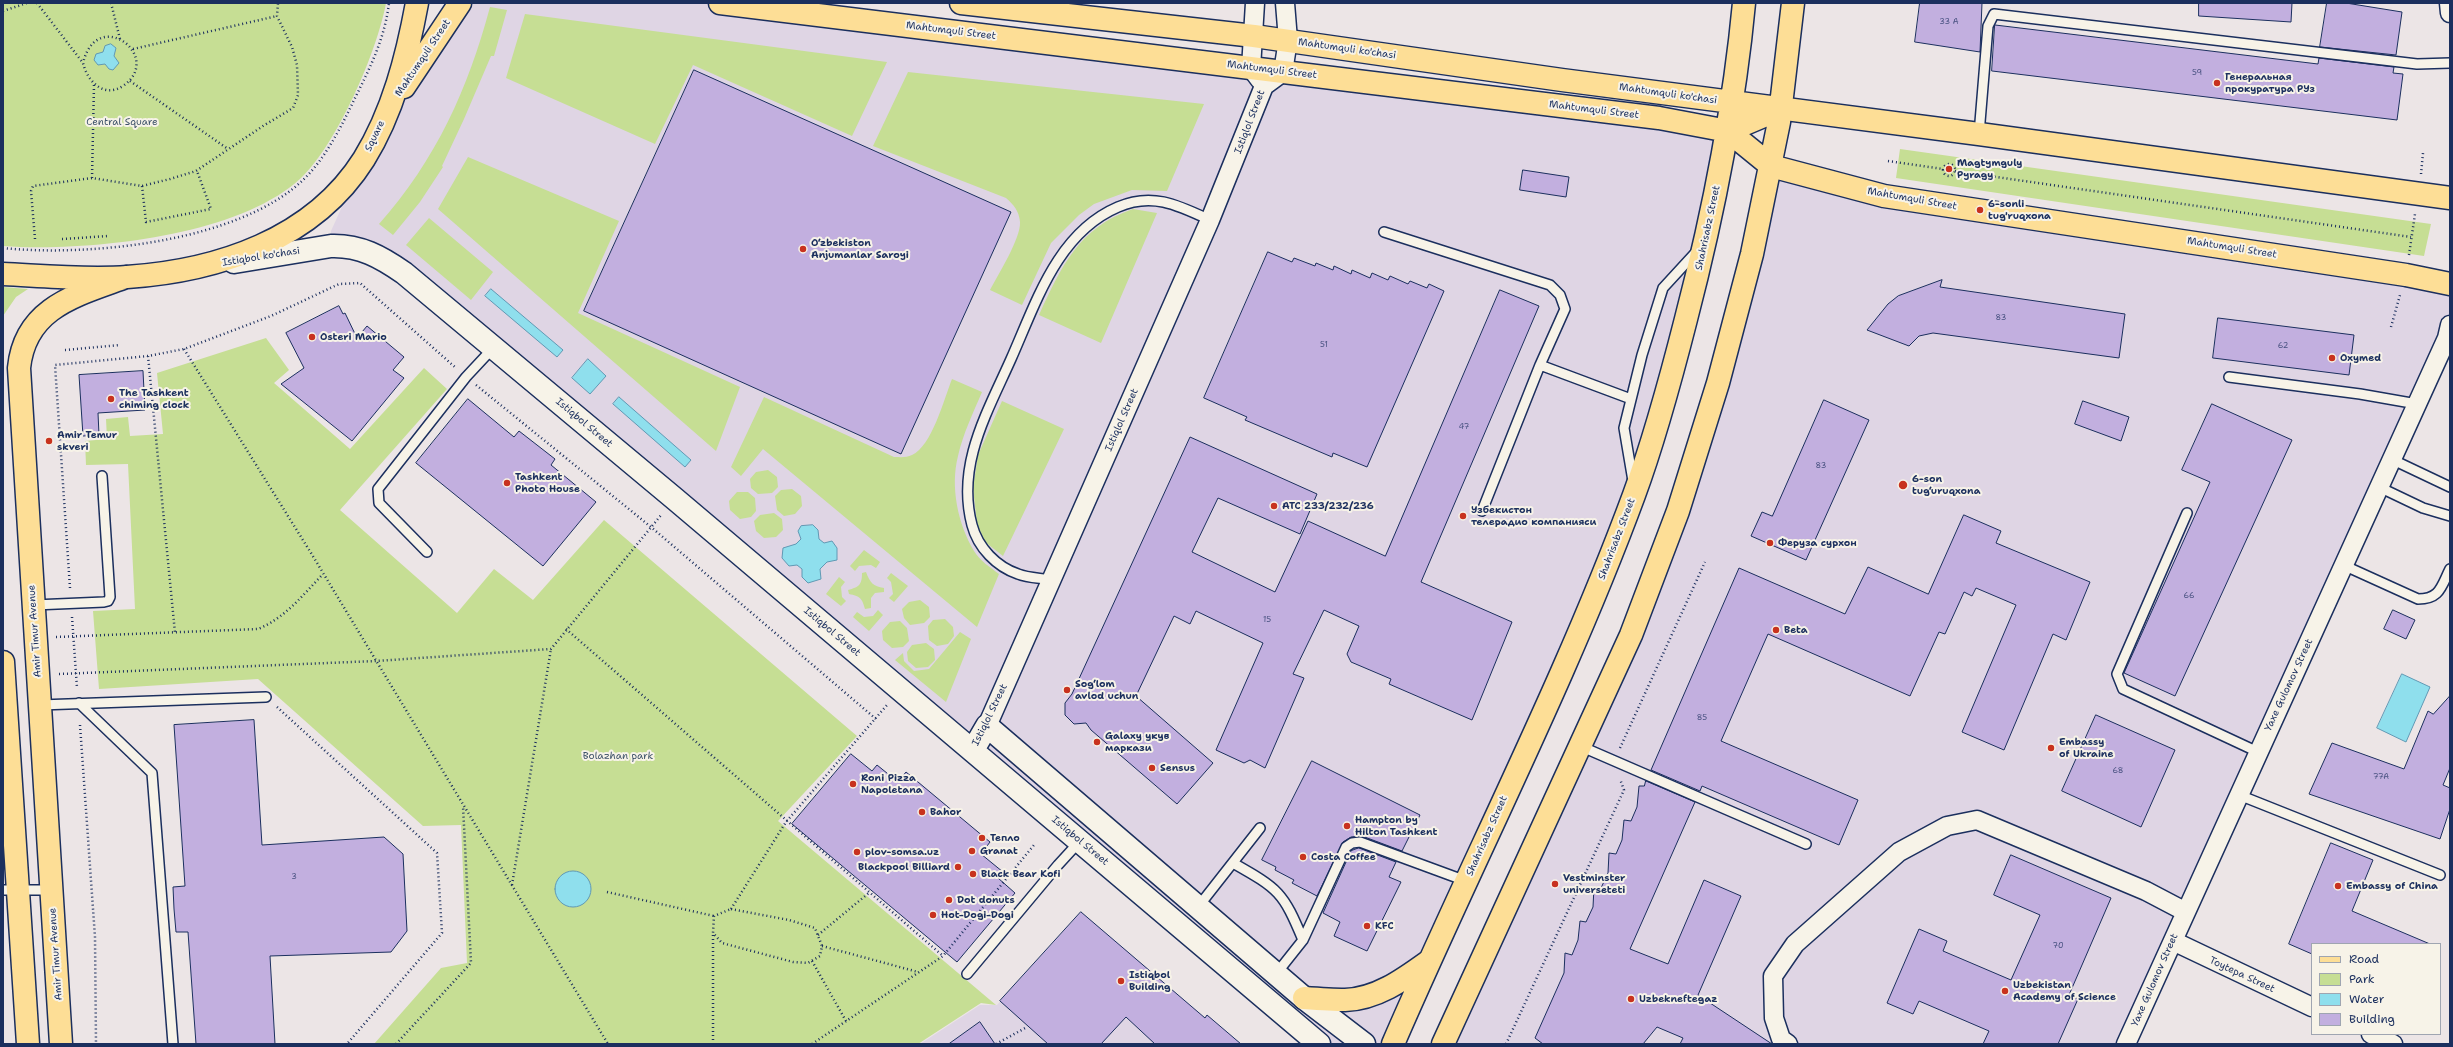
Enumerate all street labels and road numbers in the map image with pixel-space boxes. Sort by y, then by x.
street label: Mahtumquli Street [393,17,453,99]
street label: Mahtumquli Street [905,20,997,42]
street label: Mahtumquli ko'chasi [1297,36,1397,62]
street label: Mahtumquli Street [1226,59,1318,81]
street label: Mahtumquli ko'chasi [1618,81,1718,107]
street label: Istiqlol Street [1232,88,1268,156]
street label: Mahtumquli Street [1548,99,1640,121]
street label: Square [362,119,388,153]
street label: Shahrisabz Street [1693,184,1723,272]
street label: Mahtumquli Street [1866,185,1958,213]
street label: Mahtumquli Street [2186,235,2278,261]
street label: Istiqbol ko'chasi [221,245,301,269]
street label: Istiqlol Street [1103,387,1141,453]
street label: Istiqbol Street [553,396,615,450]
street label: Shahrisabz Street [1596,497,1638,581]
street label: Amir Timur Avenue [26,584,44,678]
street label: Istiqbol Street [801,605,863,659]
street label: Yaxe Gulomov Street [2262,637,2316,733]
street label: Istiqlol Street [970,682,1010,748]
street label: Shahrisabz Street [1464,794,1510,878]
street label: Istiqbol Street [1049,814,1111,868]
street label: Amir Timur Avenue [47,907,65,1001]
street label: Yaxe Gulomov Street [2129,932,2181,1028]
street label: Toytepa Street [2207,955,2277,995]

